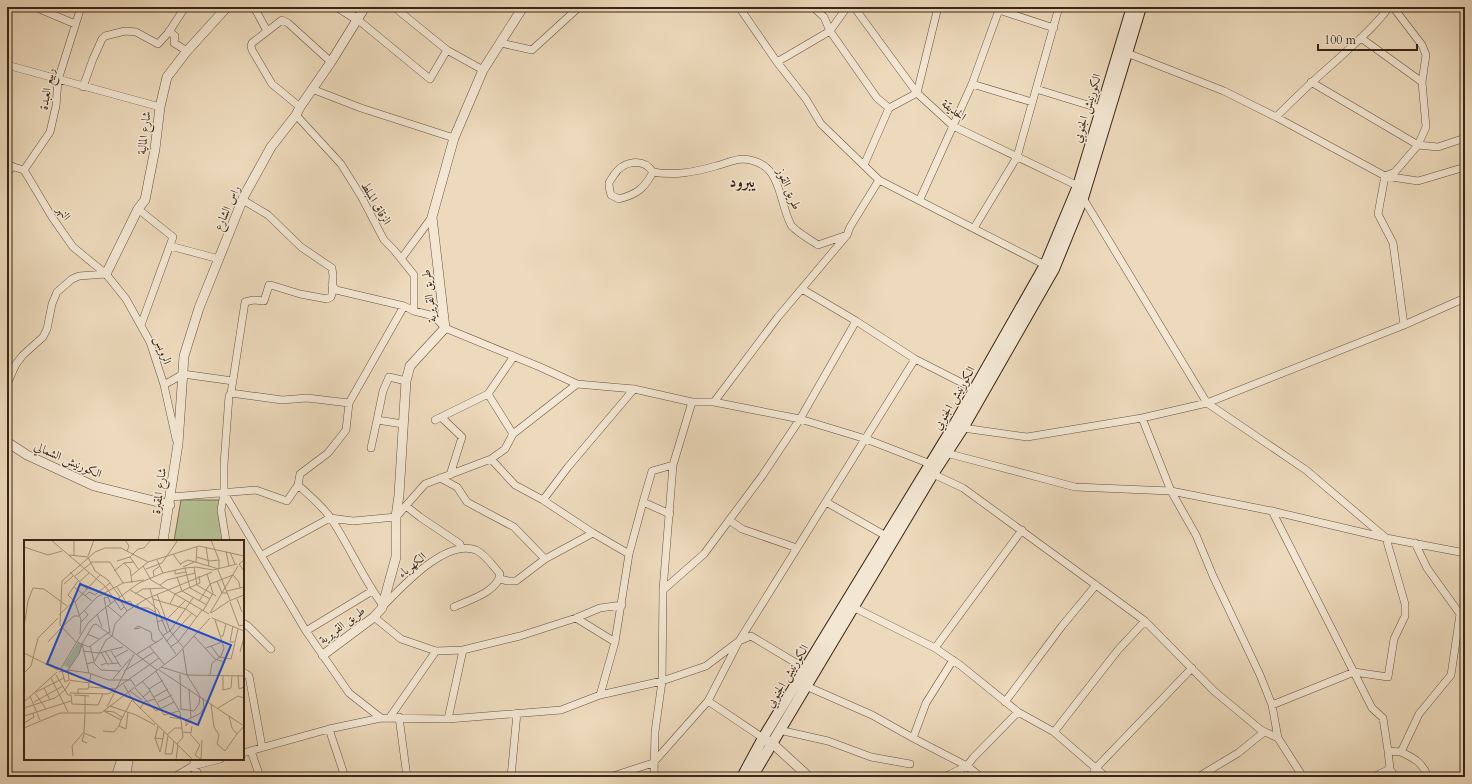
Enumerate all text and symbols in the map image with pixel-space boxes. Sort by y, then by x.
scale bar [1318,26,1417,52]
text: 100 m [1324,32,1357,48]
street label: ربيع العبدة [35,67,62,112]
street label: الكورنيش الجنوبي [1069,71,1107,145]
street label: الحديقة [938,95,970,125]
street label: شارع المالية [133,110,158,156]
street label: طريق القوز [773,165,805,212]
district label: يبرود [729,171,756,193]
street label: الزقاق المبلط [357,178,395,228]
street label: راس الشارع [210,183,247,234]
street label: النهر [52,201,75,224]
street label: طريق القريرية [418,268,440,324]
street label: الرويس [150,334,175,367]
street label: الكورنيش الجنوبي [929,363,981,434]
street label: الكورنيش الشمالي [31,438,105,484]
street label: شارع المقبرة [148,467,173,516]
inset map [24,540,244,760]
street label: الكهرباء [394,548,430,581]
street label: طريق القريرية [316,602,368,647]
street label: الكورنيش الجنوبي [762,641,814,712]

